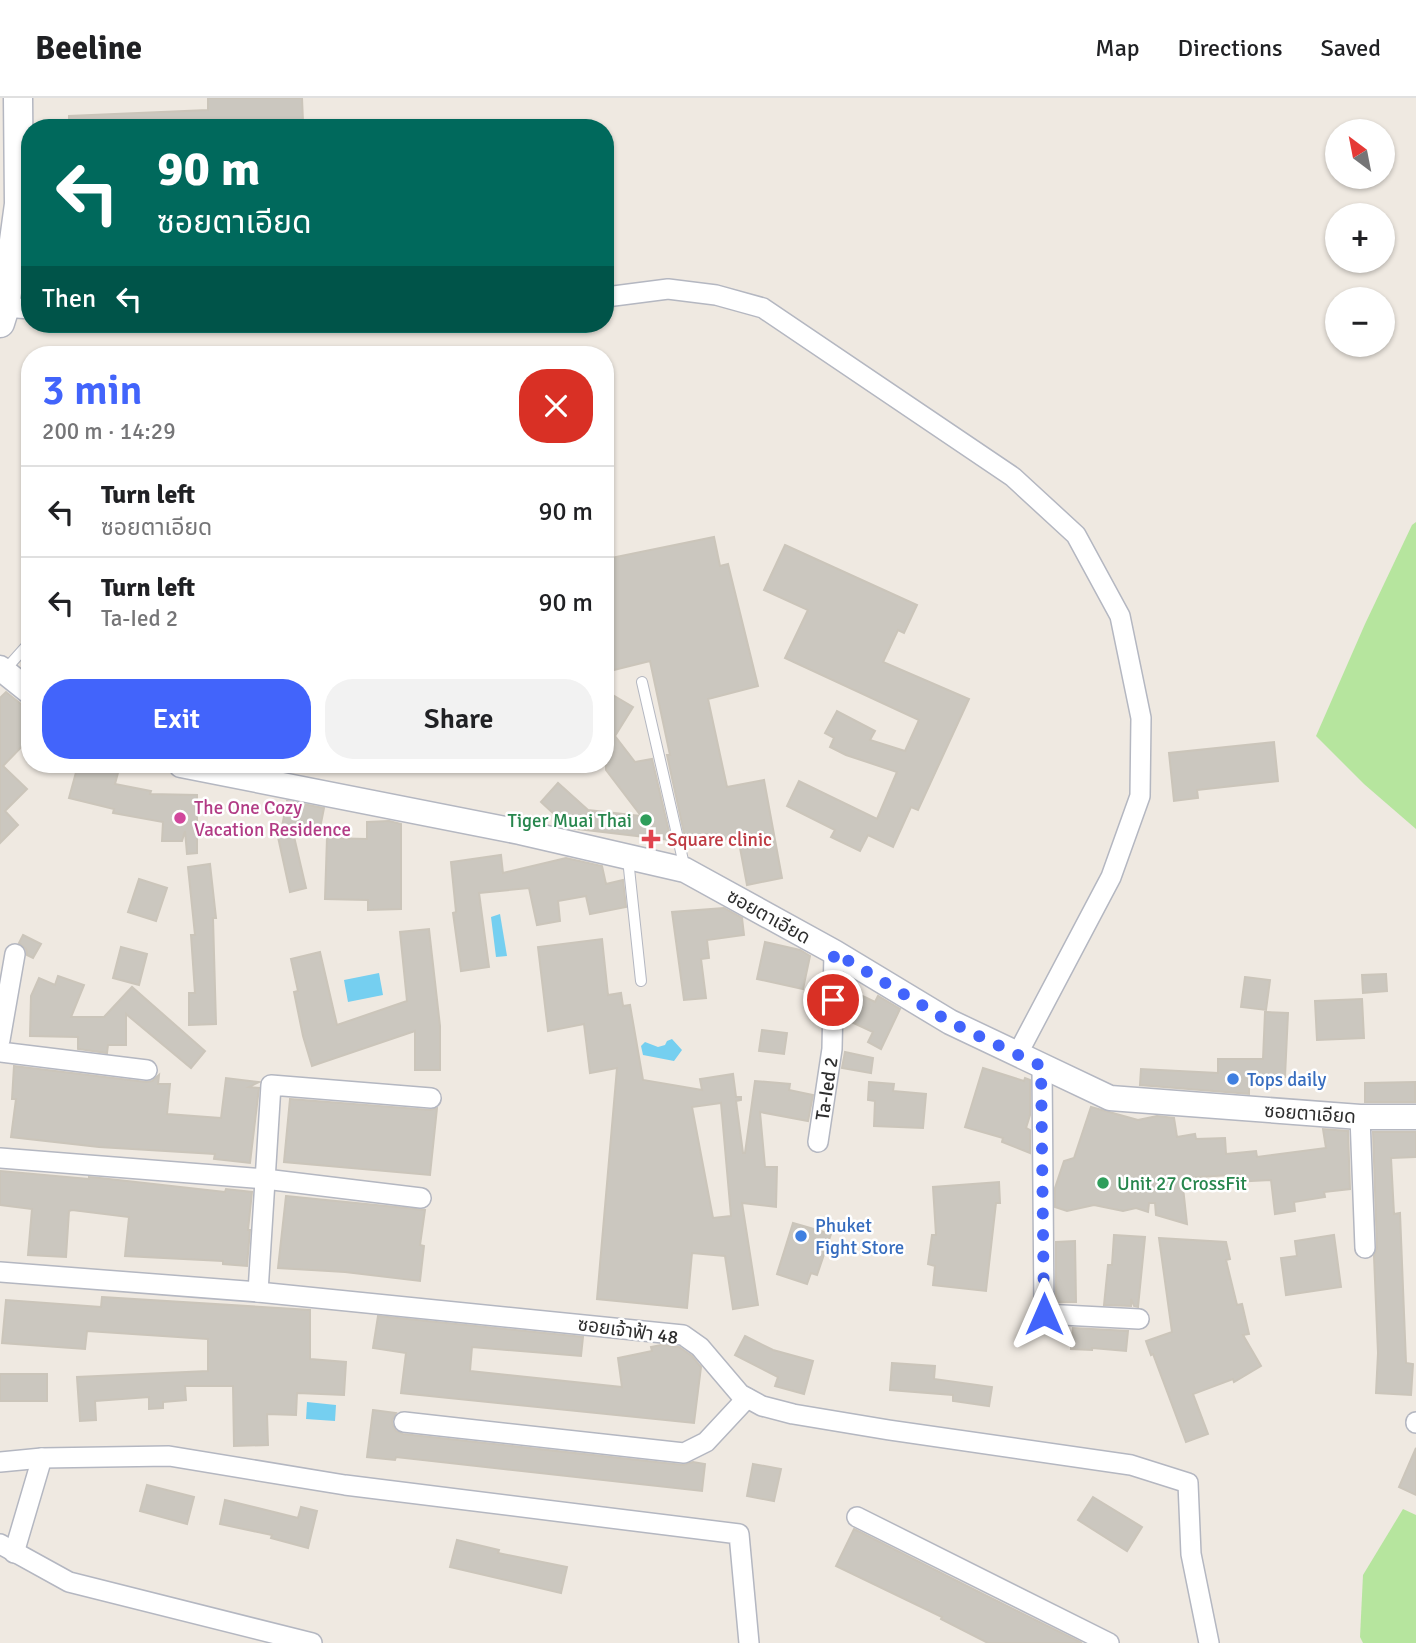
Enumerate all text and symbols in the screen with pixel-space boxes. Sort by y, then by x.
text: Beeline [35,28,142,69]
text: Map [1095,33,1140,63]
text: Directions [1178,33,1283,63]
text: Saved [1321,33,1381,63]
north arrow [1325,119,1395,189]
map controls [1325,119,1395,357]
text: 90 m [157,139,260,199]
icon: left [42,147,133,238]
text: ซอยตาเอียด [157,203,312,242]
button: + [1325,203,1395,273]
icon: left [110,280,148,318]
text: Then [42,283,96,315]
button: − [1325,287,1395,357]
text: 3 min [42,365,143,416]
button: close [519,369,593,443]
text: 200 m · 14:29 [42,417,176,446]
text: Turn left [101,479,195,511]
icon: left [42,493,80,531]
text: 90 m [538,496,593,528]
text: ซอยตาเอียด [101,513,212,542]
text: Turn left [101,572,195,604]
icon: left [42,584,80,622]
text: 90 m [538,587,593,619]
text: Ta-Ied 2 [101,604,178,633]
button: Exit [42,679,311,759]
button: Share [325,679,593,759]
place label: The One Cozy Vacation Residence [194,796,351,842]
place label: Tiger Muai Thai [508,809,632,833]
marker: The One Cozy Vacation Residence [172,810,188,826]
marker: Tiger Muai Thai [638,812,654,828]
place label: Square clinic [667,828,772,852]
marker: Square clinic [641,829,661,849]
street label: ซอยตาเอียด [723,884,815,950]
pin [803,970,863,1030]
icon: arrive [814,981,852,1019]
street label: Ta-Ied 2 [810,1055,844,1122]
place label: Tops daily [1247,1068,1326,1092]
marker: Tops daily [1225,1071,1241,1087]
street label: ซอยตาเอียด [1263,1099,1357,1129]
place label: Unit 27 CrossFit [1117,1172,1247,1196]
marker: Unit 27 CrossFit [1095,1175,1111,1191]
place label: Phuket Fight Store [815,1214,904,1260]
marker: Phuket Fight Store [793,1228,809,1244]
position arrow [1007,1277,1081,1351]
street label: ซอยเจ้าฟ้า 48 [576,1312,680,1350]

